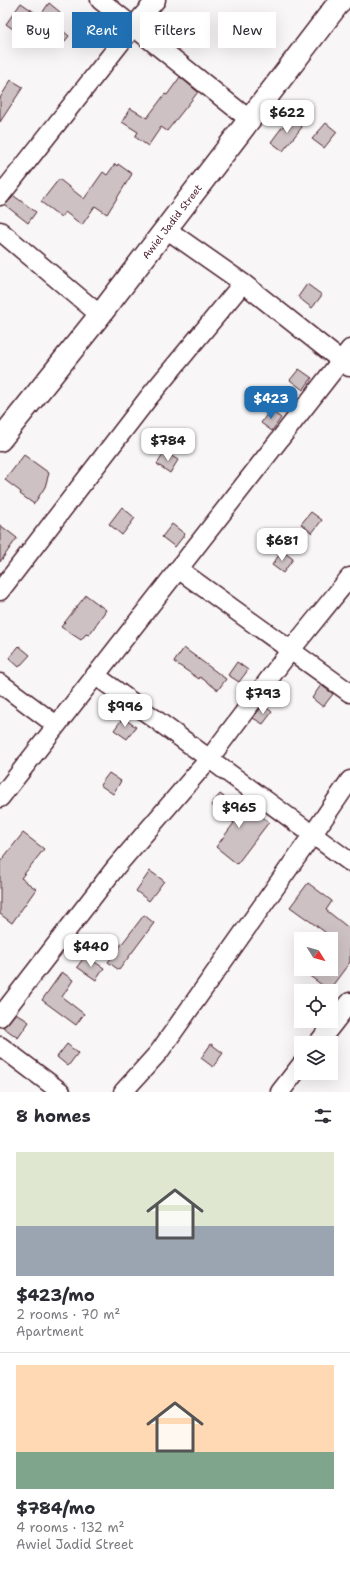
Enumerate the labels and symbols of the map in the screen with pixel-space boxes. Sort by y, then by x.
pin: $622 [263,100,311,134]
street label: Awiel Jadid Street [139,182,205,262]
pin: $423 [247,386,295,420]
pin: $784 [144,428,192,462]
pin: $681 [258,528,306,562]
pin: $793 [239,681,287,715]
pin: $996 [101,694,149,728]
pin: $965 [215,795,263,829]
north arrow [294,932,338,976]
pin: $440 [67,934,115,968]

